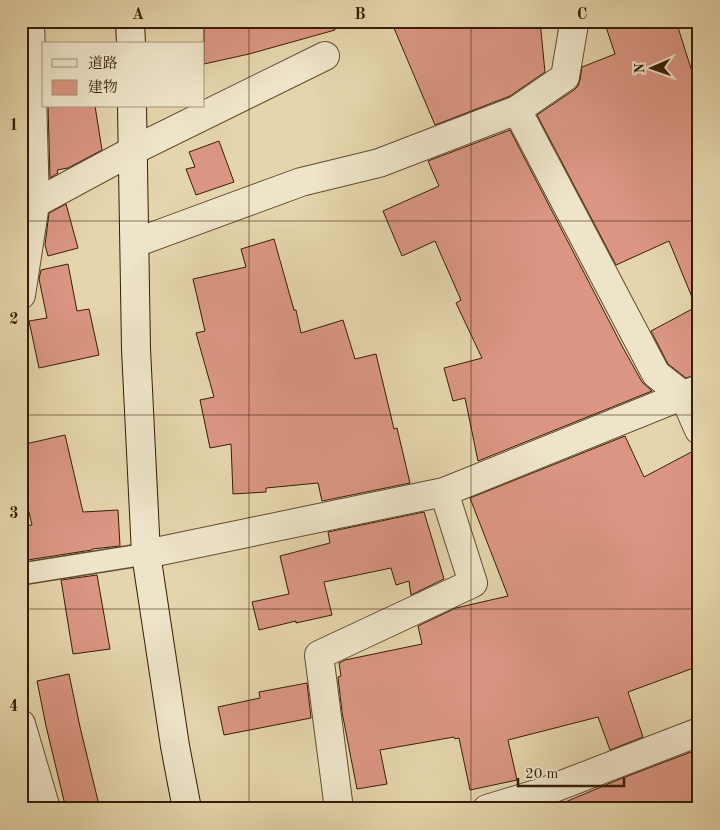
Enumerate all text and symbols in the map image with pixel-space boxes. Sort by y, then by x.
text: A [132,7,144,23]
text: B [354,7,366,23]
text: C [577,7,587,23]
legend [42,42,205,108]
north arrow [628,42,678,92]
text: 道路 [88,55,118,72]
text: N [633,63,647,74]
text: 建物 [88,79,118,96]
text: 1 [9,118,19,134]
text: 2 [9,312,19,328]
text: 3 [9,506,19,522]
text: 4 [9,699,19,715]
scale bar [518,755,624,787]
text: 20 m [525,767,559,782]

